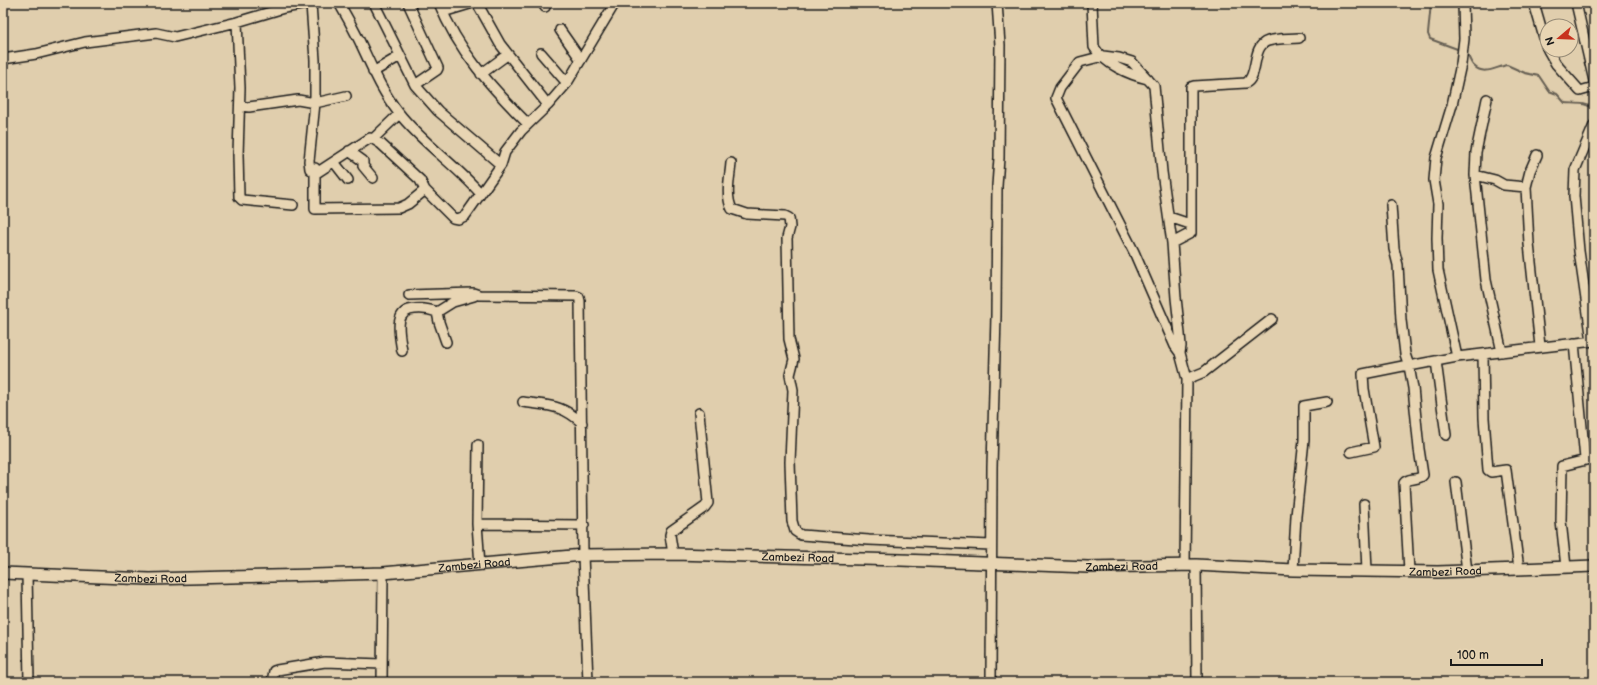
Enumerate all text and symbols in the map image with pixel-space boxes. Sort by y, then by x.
north arrow [1539,18,1579,58]
text: N [1543,35,1558,47]
street label: Zambezi Road [761,550,834,565]
street label: Zambezi Road [437,556,511,575]
street label: Zambezi Road [1084,560,1158,574]
street label: Zambezi Road [1408,564,1482,579]
street label: Zambezi Road [113,572,187,586]
scale bar [1451,641,1542,667]
text: 100 m [1457,648,1489,663]

